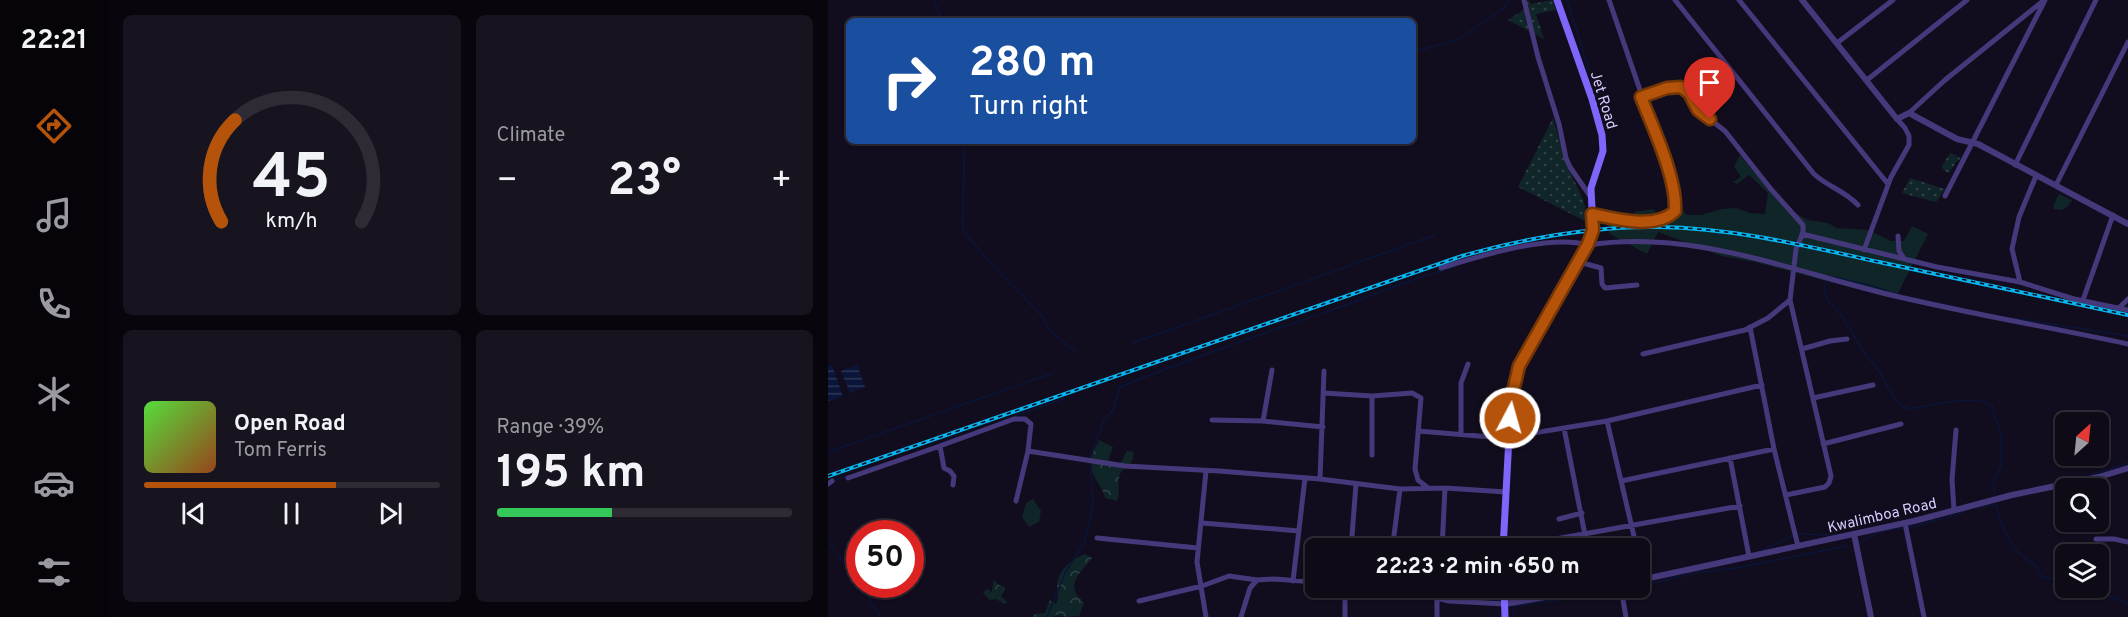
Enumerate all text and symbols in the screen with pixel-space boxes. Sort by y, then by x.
text: 22:21 [21,24,87,58]
text: 280 m [969,38,1095,91]
icon: right [870,42,948,120]
pin [1684,57,1735,119]
icon: arrive [1693,66,1726,99]
street label: Jet Road [1585,69,1620,132]
text: Turn right [969,90,1088,124]
icon: directions [33,105,75,147]
text: Climate [497,123,565,149]
text: 45 [253,141,331,220]
text: 23° [608,154,681,211]
text: − [497,161,518,203]
text: + [771,161,792,203]
icon: music [33,194,75,236]
text: km/h [266,208,318,235]
icon: phone [33,283,75,325]
icon: climate [33,373,75,415]
position arrow [1478,386,1542,450]
text: Open Road [234,411,346,438]
north arrow [2055,412,2109,466]
map controls [2055,412,2109,598]
text: Range · 39% [497,415,604,441]
text: Tom Ferris [234,438,327,464]
text: 195 km [497,446,646,503]
icon: car [33,462,75,504]
button: search [2055,478,2109,532]
street label: Kwalimboa Road [1826,495,1939,538]
icon: previous [177,497,210,530]
icon: pause [275,497,308,530]
icon: next [374,497,407,530]
speed limit sign: 50 [846,520,924,598]
button: layers [2055,544,2109,598]
icon: filters [33,551,75,593]
text: 22:23 · 2 min · 650 m [1375,554,1580,581]

